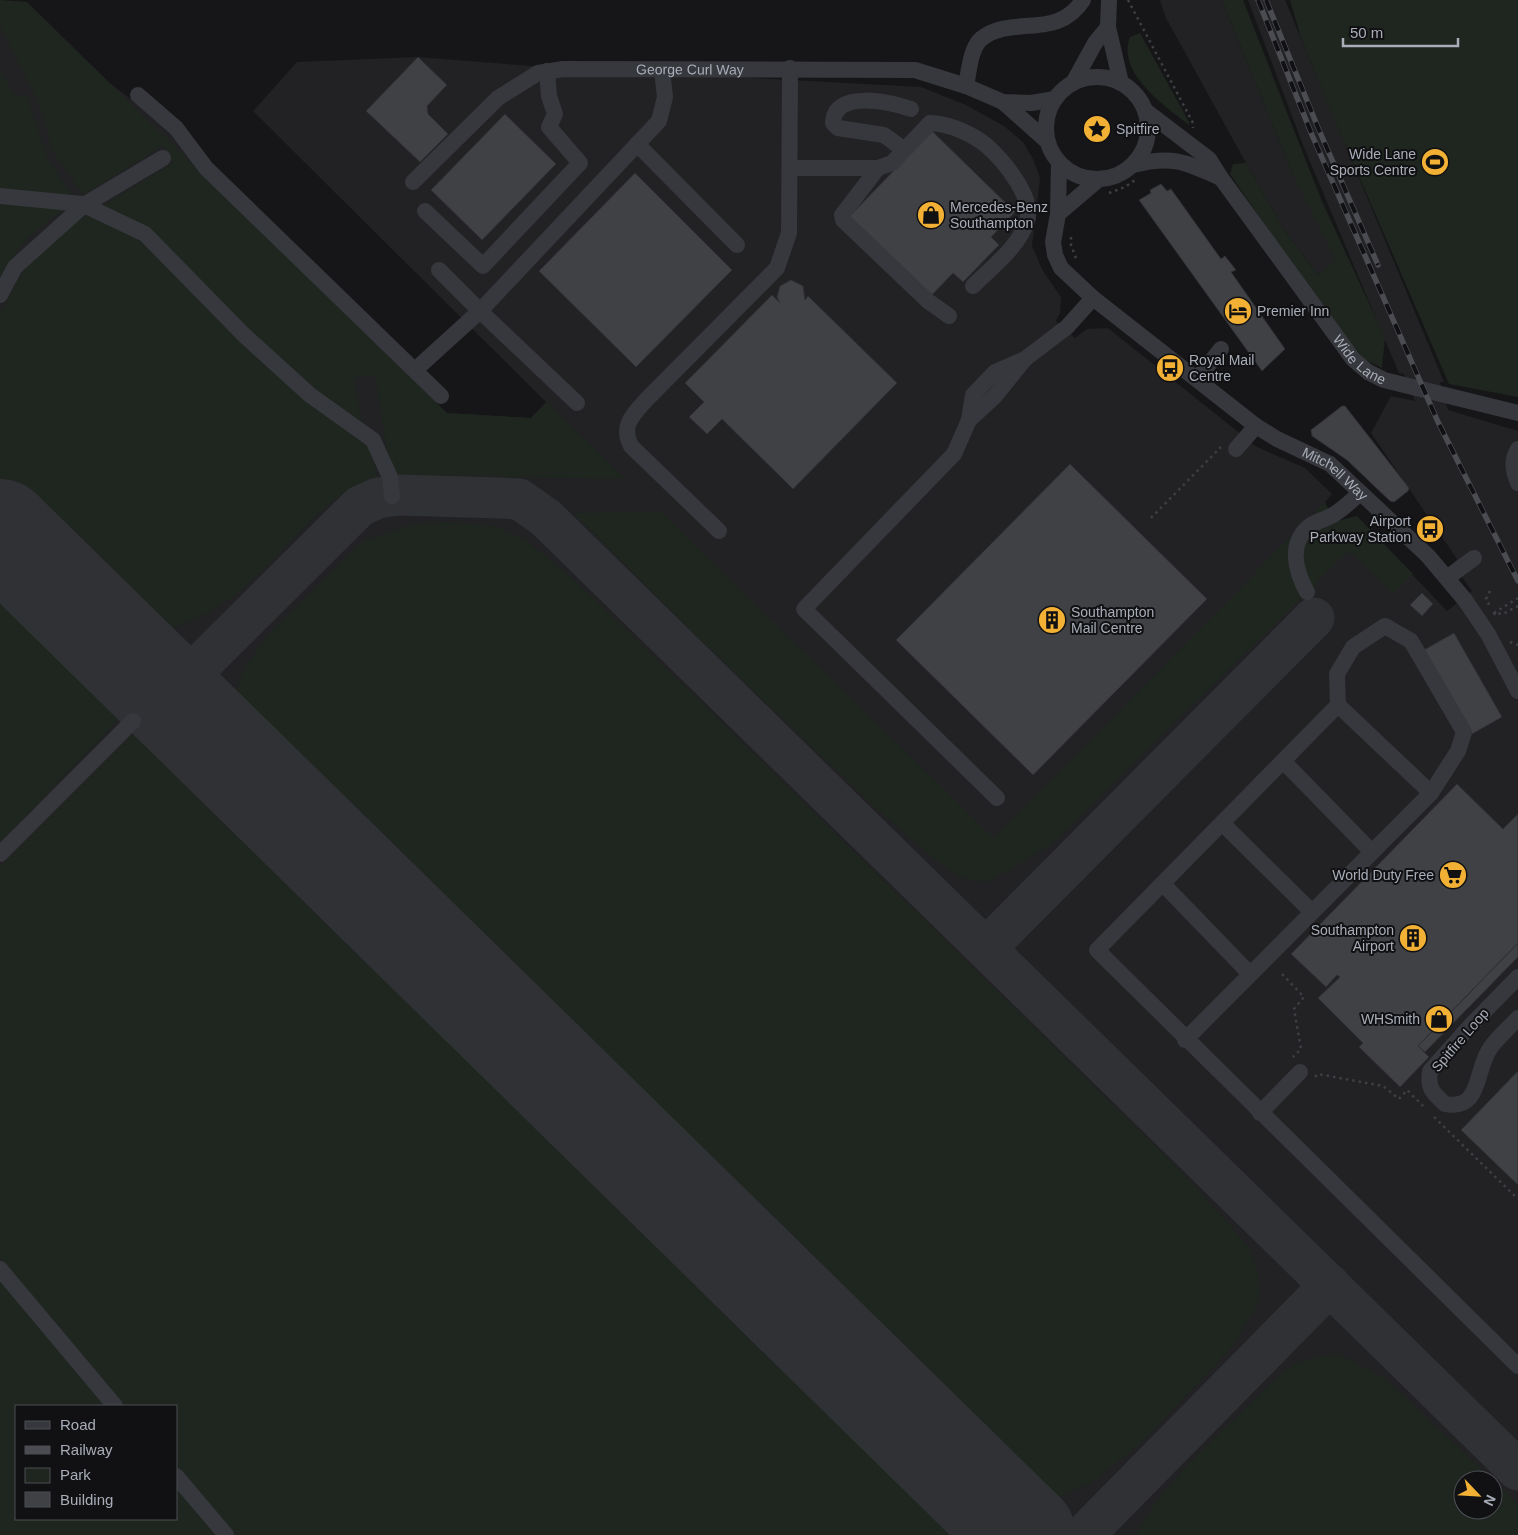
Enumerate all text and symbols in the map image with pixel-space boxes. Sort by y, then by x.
scale bar [1343,15,1458,47]
text: 50 m [1350,24,1383,41]
street label: George Curl Way [636,61,744,78]
place icon: Spitfire [1082,114,1112,144]
place label: Spitfire [1116,121,1160,137]
place label: Wide Lane Sports Centre [1330,146,1416,178]
sports icon: Wide Lane Sports Centre [1420,147,1450,177]
place label: Mercedes-Benz Southampton [950,199,1048,231]
shop icon: Mercedes-Benz Southampton [916,200,946,230]
hotel icon: Premier Inn [1223,296,1253,326]
place label: Premier Inn [1257,303,1329,319]
street label: Wide Lane [1330,331,1389,388]
place label: Royal Mail Centre [1189,352,1254,384]
bus stop icon: Royal Mail Centre [1155,353,1185,383]
street label: Mitchell Way [1300,444,1371,503]
place label: Airport Parkway Station [1310,513,1411,545]
bus stop icon: Airport Parkway Station [1415,514,1445,544]
place label: Southampton Mail Centre [1071,604,1154,636]
building icon: Southampton Mail Centre [1037,605,1067,635]
supermarket icon: World Duty Free [1438,860,1468,890]
place label: World Duty Free [1332,867,1434,883]
place label: Southampton Airport [1311,922,1394,954]
building icon: Southampton Airport [1398,923,1428,953]
shop icon: WHSmith [1424,1004,1454,1034]
street label: Spitfire Loop [1428,1005,1492,1075]
place label: WHSmith [1361,1011,1420,1027]
legend [15,1405,178,1520]
text: Road [60,1416,96,1433]
text: Railway [60,1441,113,1458]
text: Park [60,1466,91,1483]
north arrow [1453,1470,1503,1520]
text: Building [60,1491,113,1508]
text: N [1480,1493,1499,1508]

